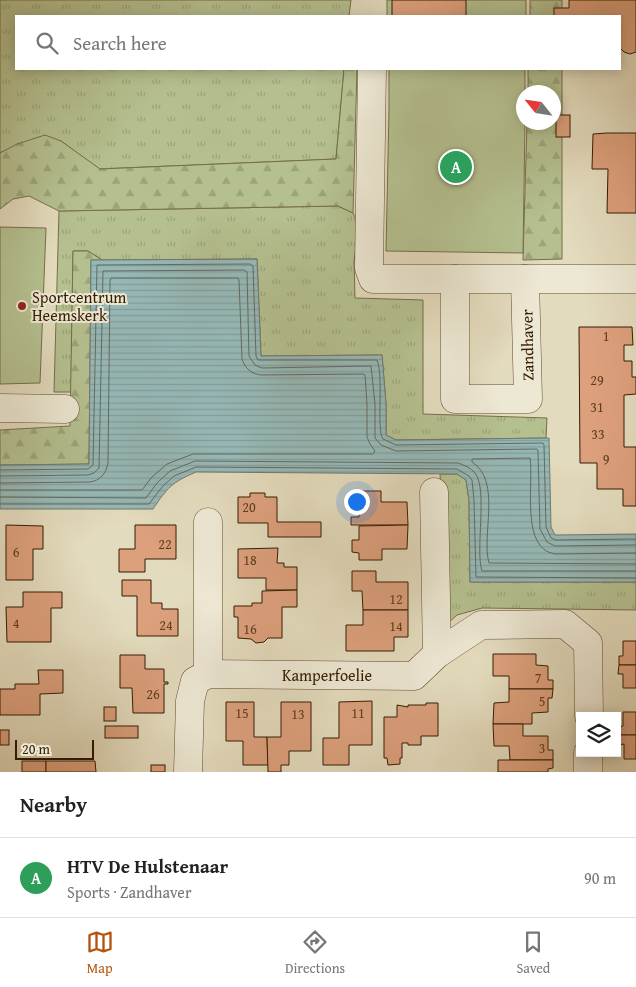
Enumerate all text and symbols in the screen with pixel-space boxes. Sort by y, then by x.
search box [15,15,621,70]
icon: search [33,29,61,57]
text: Search here [73,29,167,57]
north arrow [516,85,561,130]
pin: A [440,148,472,186]
place label: Sportcentrum Heemskerk [32,285,126,327]
marker: Sportcentrum Heemskerk [16,300,28,312]
street label: Zandhaver [514,309,540,381]
house number: 1 [603,326,609,346]
house number: 29 [590,370,604,390]
house number: 31 [590,397,604,417]
house number: 33 [591,424,605,444]
house number: 9 [603,449,610,469]
your location [344,489,370,515]
house number: 20 [242,497,256,517]
house number: 22 [158,534,172,554]
house number: 6 [13,542,20,562]
house number: 18 [243,550,257,570]
house number: 12 [389,589,403,609]
house number: 4 [13,613,20,633]
house number: 24 [159,615,173,635]
house number: 14 [389,616,403,636]
house number: 16 [243,619,257,639]
street label: Kamperfoelie [282,663,372,687]
house number: 7 [535,668,542,688]
house number: 26 [146,684,160,704]
house number: 5 [539,691,545,711]
house number: 15 [235,703,249,723]
house number: 11 [351,703,365,723]
house number: 13 [291,704,305,724]
map controls [576,712,621,757]
button: layers [576,712,621,757]
scale bar [15,737,94,760]
house number: 3 [539,738,545,758]
text: 20 m [22,739,50,759]
text: Nearby [20,789,87,820]
text: HTV De Hulstenaar [67,852,228,880]
text: A [31,866,41,890]
text: 90 m [584,866,616,890]
text: Sports · Zandhaver [67,880,191,904]
tab: Map [86,928,114,978]
tab: Directions [285,928,345,978]
tab: Saved [516,928,550,978]

